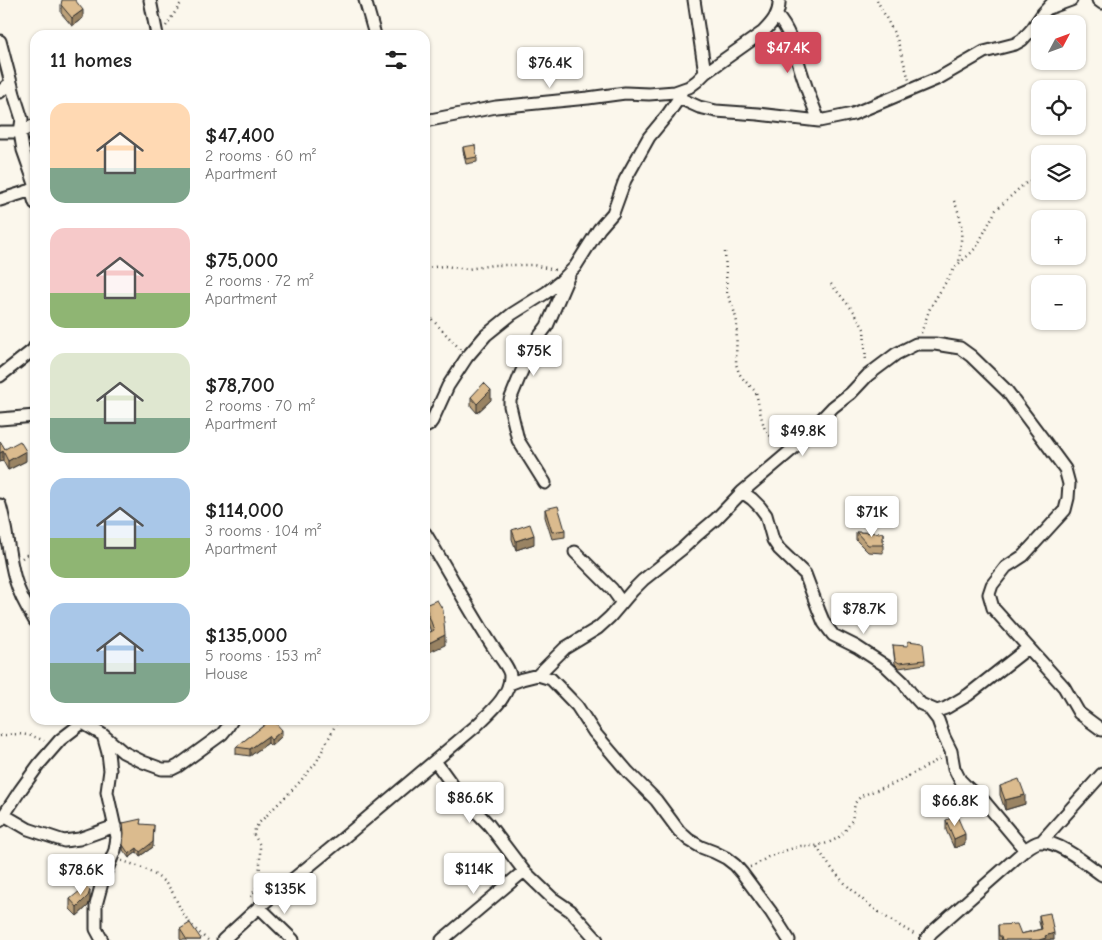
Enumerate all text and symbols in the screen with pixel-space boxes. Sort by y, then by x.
north arrow [1031,15,1086,70]
map controls [1031,15,1086,330]
pin: $47.4K [747,32,829,74]
text: $47.4K [766,39,810,57]
icon: filters [382,46,410,74]
pin: $76.4K [509,46,591,89]
text: 11 homes [50,48,132,72]
text: $76.4K [528,54,572,72]
button: locate [1031,80,1086,135]
icon: home [90,123,150,183]
text: $47,400 [205,123,275,147]
button: layers [1031,145,1086,200]
text: 2 rooms · 60 m² [205,147,316,165]
text: Apartment [205,165,277,183]
button: + [1031,210,1086,265]
icon: home [90,248,150,308]
text: $75,000 [205,248,278,272]
text: 2 rooms · 72 m² [205,272,314,290]
button: − [1031,275,1086,330]
text: Apartment [205,290,277,308]
pin: $75K [504,334,564,377]
text: $75K [517,342,551,360]
icon: home [90,373,150,433]
text: $78,700 [205,373,275,397]
text: 2 rooms · 70 m² [205,397,315,415]
pin: $49.8K [762,414,844,457]
text: Apartment [205,415,277,433]
text: $49.8K [780,422,826,440]
pin: $71K [842,496,902,538]
icon: home [90,498,150,558]
text: $114,000 [205,498,284,522]
text: $71K [856,503,888,521]
text: 3 rooms · 104 m² [205,522,321,540]
text: Apartment [205,540,277,558]
pin: $78.7K [823,592,905,635]
text: $78.7K [842,600,886,618]
icon: home [90,623,150,683]
text: $135,000 [205,623,287,647]
text: 5 rooms · 153 m² [205,647,321,665]
text: House [205,665,248,683]
pin: $86.6K [429,782,511,824]
pin: $66.8K [914,784,996,827]
text: $86.6K [447,789,493,807]
text: $66.8K [932,792,978,810]
pin: $114K [439,852,509,895]
pin: $78.6K [40,854,122,896]
text: $114K [455,860,493,878]
text: $78.6K [59,861,103,879]
pin: $135K [250,872,320,915]
text: $135K [264,880,306,898]

